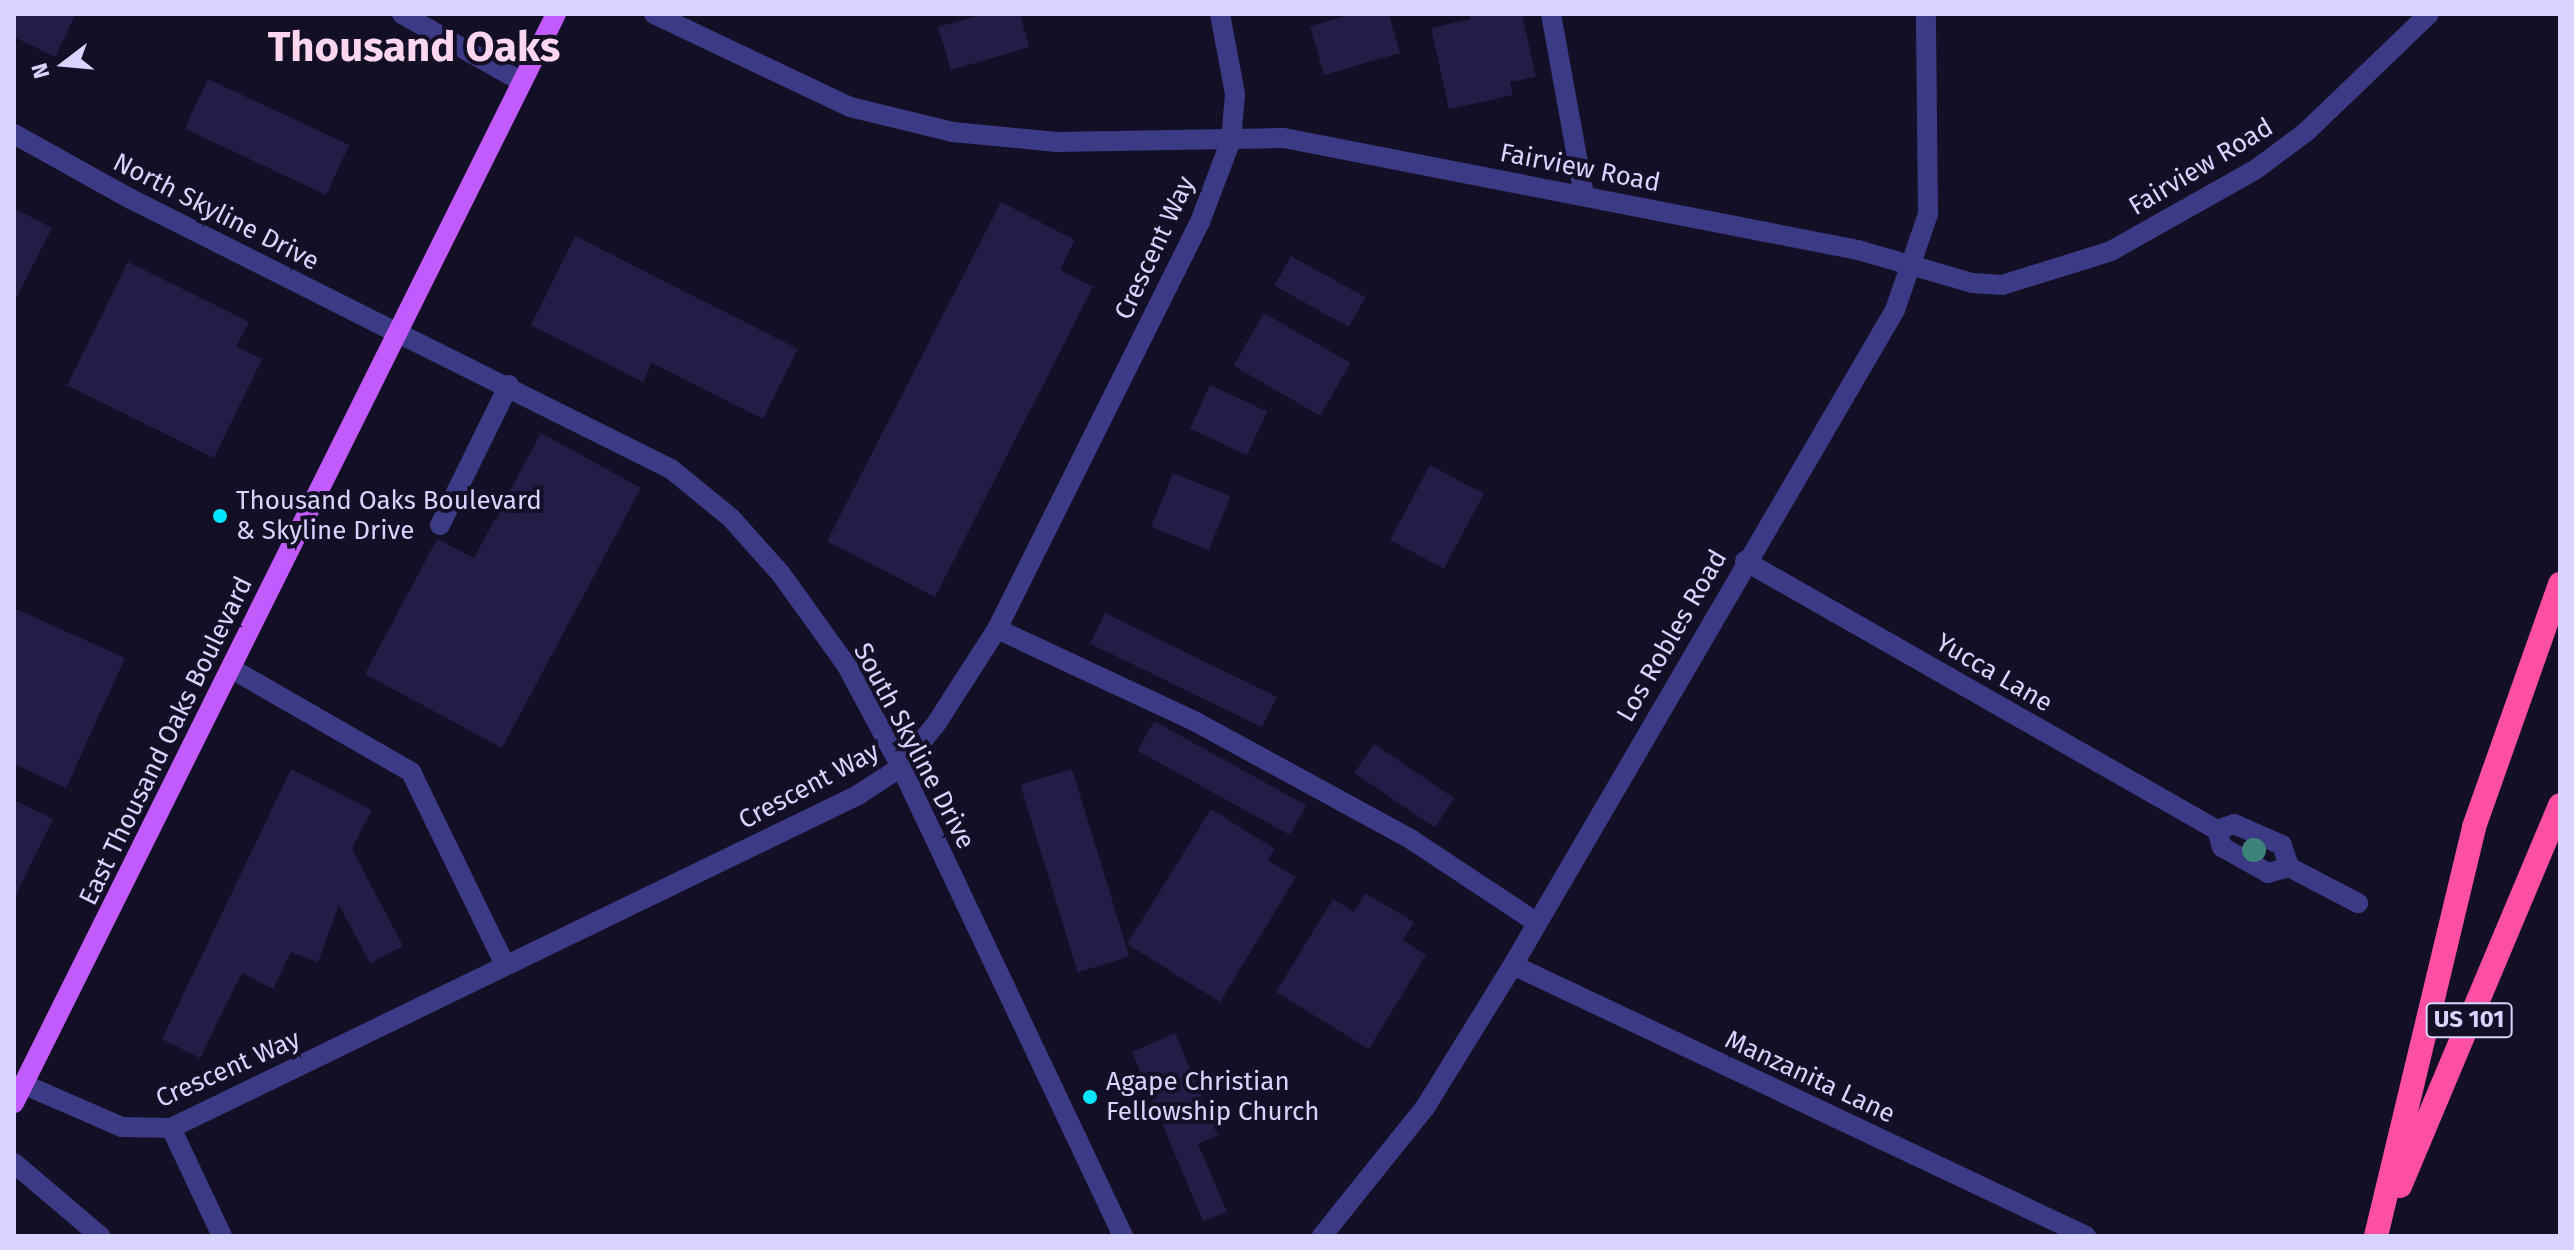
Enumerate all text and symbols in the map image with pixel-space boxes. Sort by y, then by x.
district label: Thousand Oaks [268,22,560,72]
north arrow [24,24,104,104]
text: N [25,60,55,81]
street label: Fairview Road [2123,112,2279,222]
street label: Fairview Road [1497,137,1663,199]
street label: North Skyline Drive [108,147,324,277]
street label: Crescent Way [1108,171,1202,325]
place label: Thousand Oaks Boulevard & Skyline Drive [236,485,542,546]
marker: Thousand Oaks Boulevard & Skyline Drive [211,507,229,525]
street label: Los Robles Road [1610,545,1734,727]
street label: East Thousand Oaks Boulevard [73,572,259,910]
street label: Yucca Lane [1930,627,2058,719]
street label: South Skyline Drive [847,638,981,854]
street label: Crescent Way [733,736,885,836]
road number: US 101 [2425,1000,2513,1040]
street label: Crescent Way [151,1023,305,1115]
street label: Manzanita Lane [1720,1024,1900,1130]
place label: Agape Christian Fellowship Church [1106,1066,1320,1128]
marker: Agape Christian Fellowship Church [1081,1088,1099,1106]

